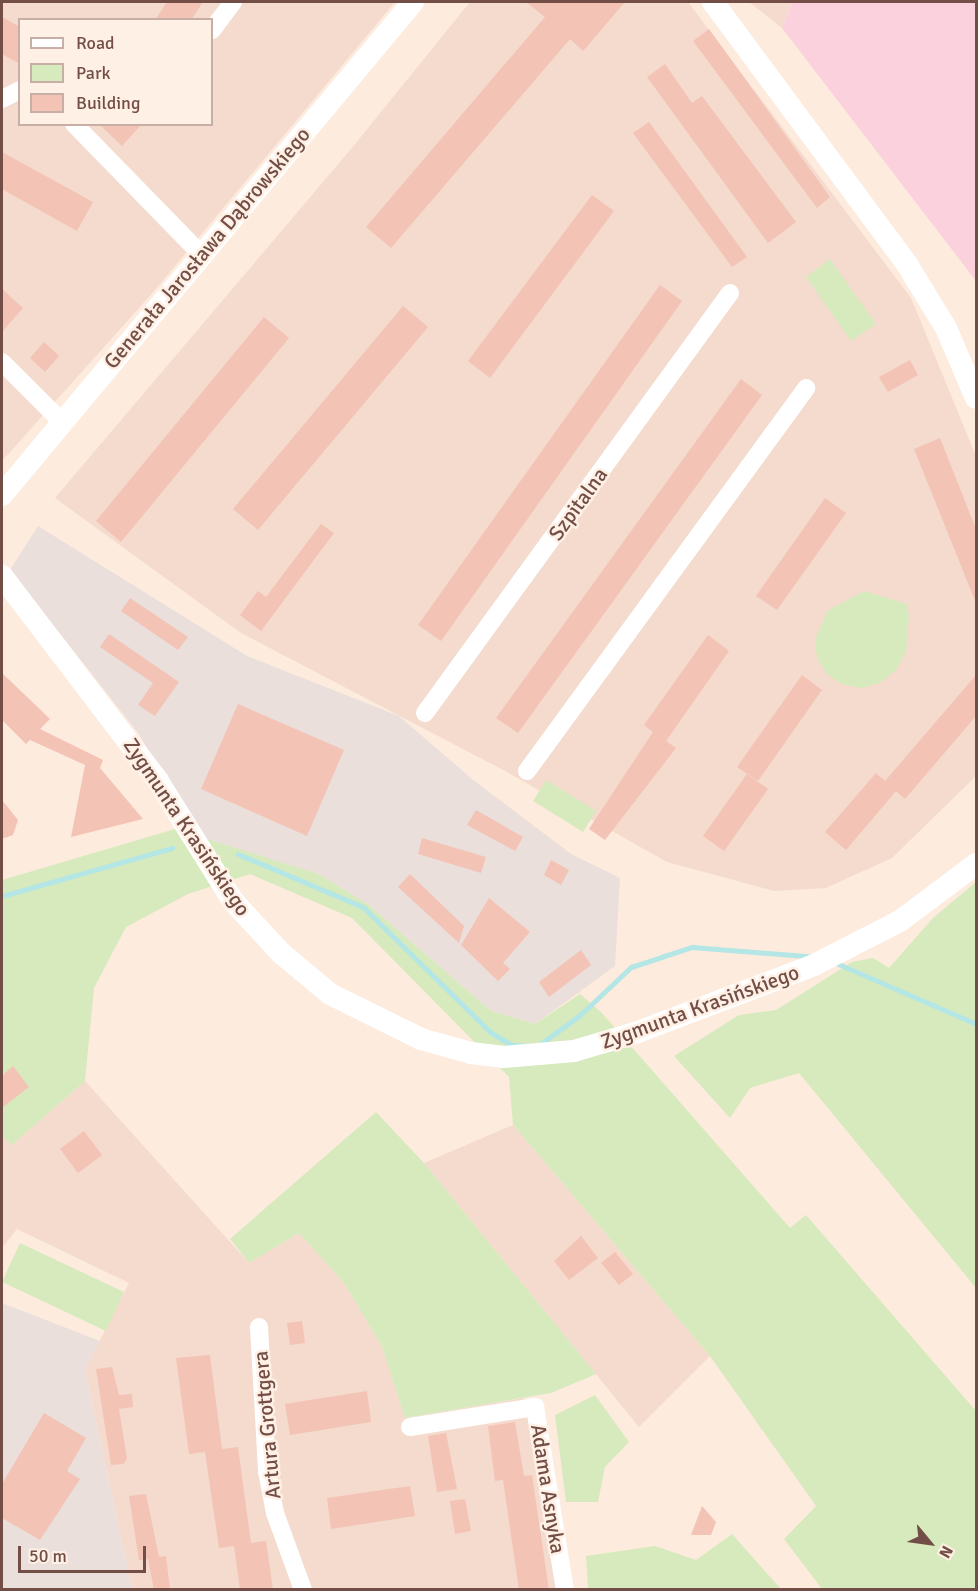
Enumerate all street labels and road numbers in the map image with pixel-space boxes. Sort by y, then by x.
street label: Generała Jarosława Dąbrowskiego [99,122,315,374]
street label: Szpitalna [543,463,613,545]
street label: Zygmunta Krasińskiego [118,733,256,921]
street label: Zygmunta Krasińskiego [597,959,803,1055]
street label: Artura Grottgera [248,1350,286,1500]
street label: Adama Asnyka [525,1423,571,1555]

